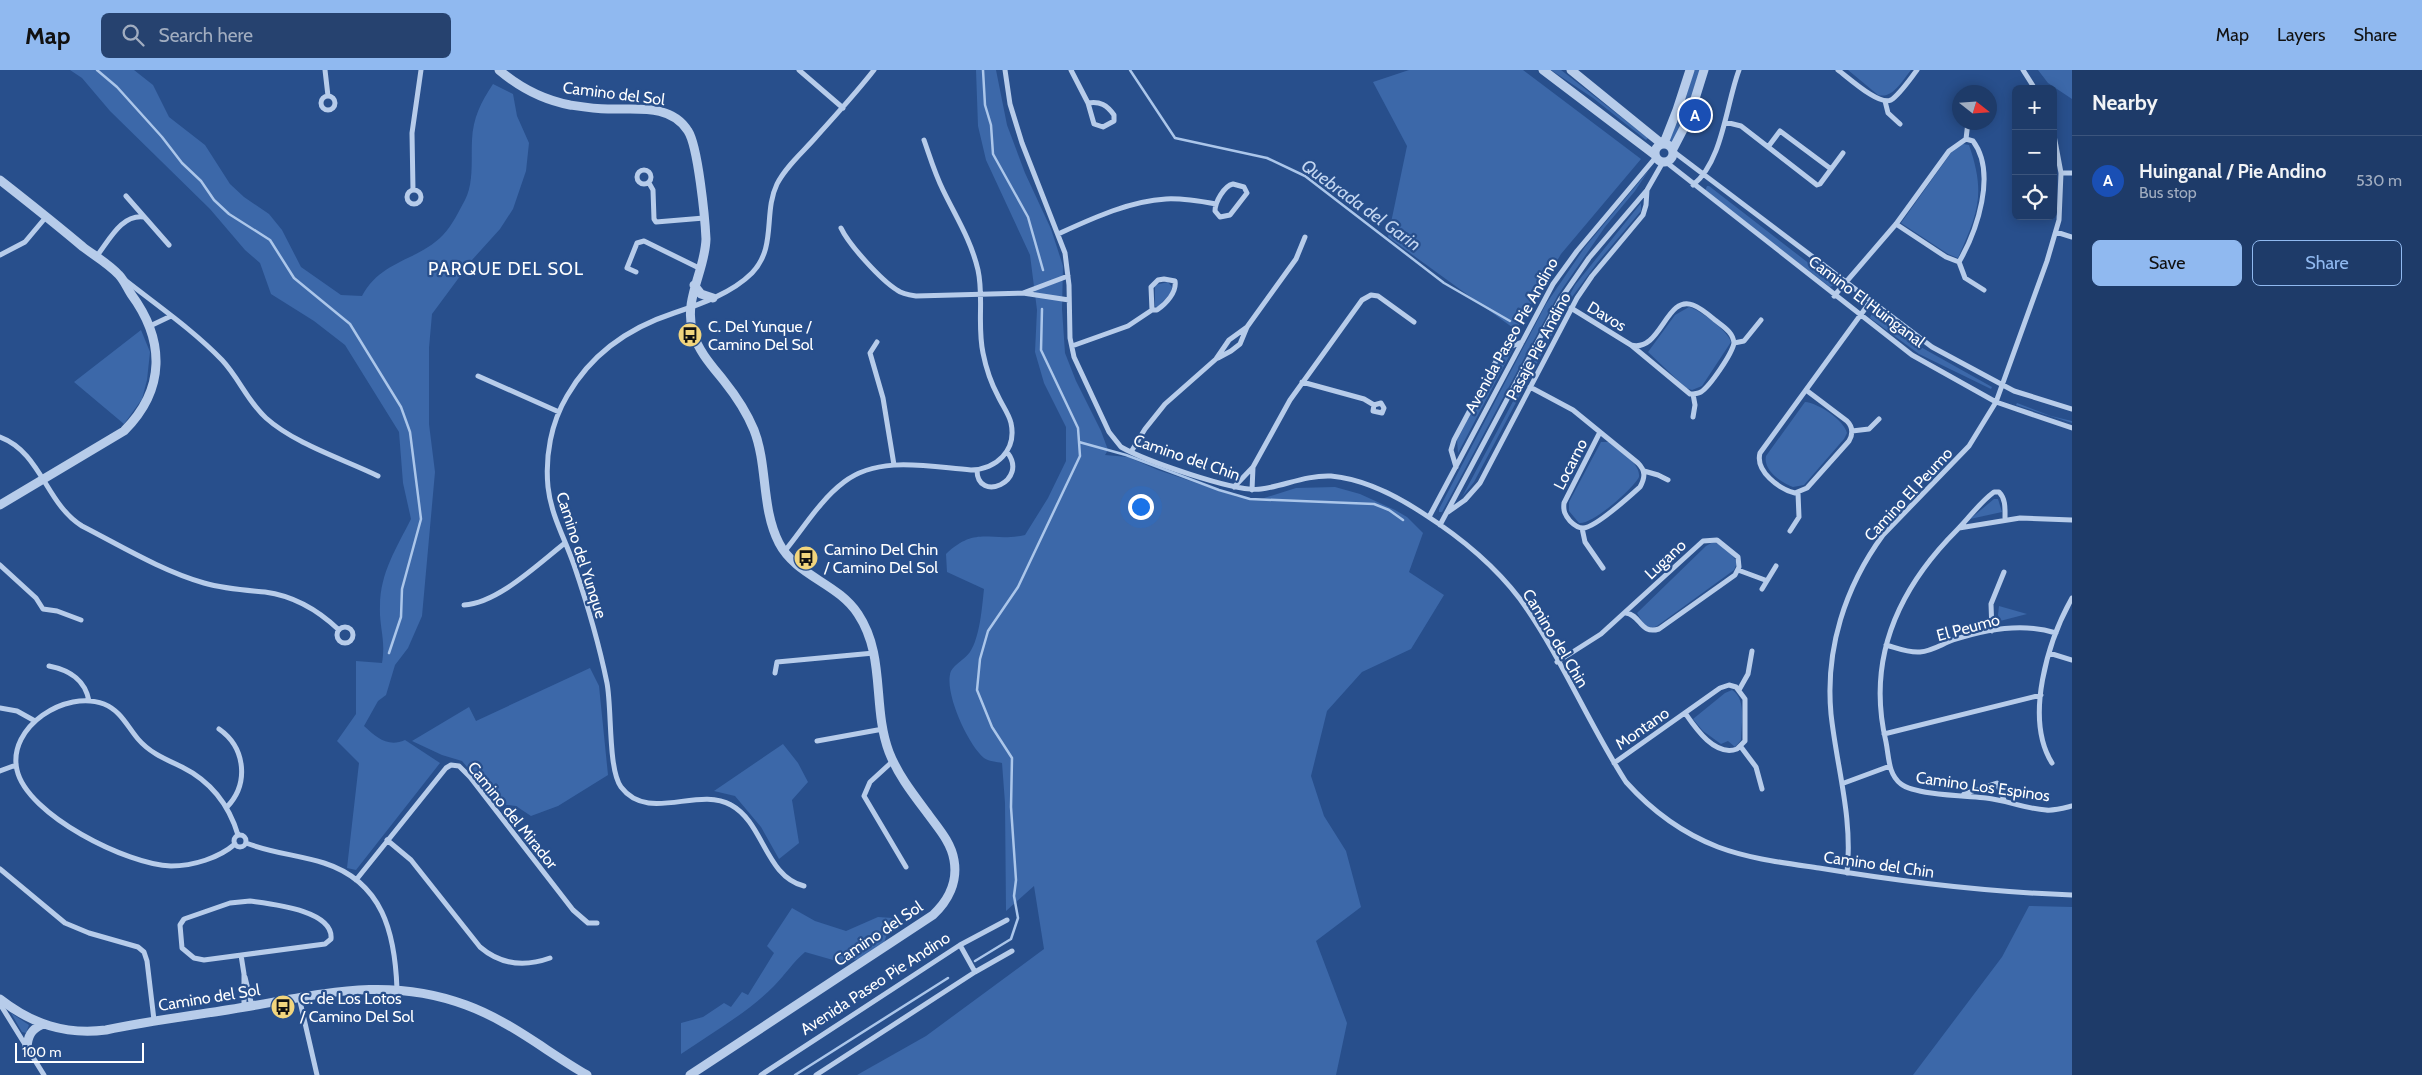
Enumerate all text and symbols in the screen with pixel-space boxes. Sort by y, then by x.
search box [101,13,451,58]
text: Map [25,21,71,50]
icon: search [119,21,147,49]
text: Search here [159,24,253,47]
text: Map [2216,24,2249,46]
text: Layers [2277,24,2326,46]
text: Share [2354,24,2397,46]
street label: Camino del Sol [562,78,666,109]
north arrow [1952,85,1997,130]
map controls [2012,85,2057,220]
button: + [2012,85,2057,130]
text: Nearby [2092,90,2158,115]
pin: A [1679,96,1711,134]
button: − [2012,130,2057,175]
water label: Quebrada del Garin [1297,154,1425,256]
text: Huinganal / Pie Andino [2139,160,2326,183]
text: A [2103,171,2113,190]
text: 530 m [2356,171,2402,190]
button: locate [2012,175,2057,220]
text: Bus stop [2139,183,2197,202]
button: Save [2092,240,2242,286]
button: Share [2252,240,2402,286]
street label: Camino El Huinganal [1805,252,1929,351]
street label: Avenida Paseo Pie Andino [1461,254,1562,416]
district label: PARQUE DEL SOL [428,258,584,280]
street label: Pasaje Pie Andino [1502,289,1575,403]
street label: Davos [1584,297,1630,336]
place label: C. Del Yunque / Camino Del Sol [708,317,814,354]
bus stop icon: C. Del Yunque / Camino Del Sol [677,322,703,348]
street label: Camino del Chin [1131,430,1243,485]
street label: Locarno [1550,436,1591,493]
street label: Camino El Peumo [1860,444,1957,545]
street label: Camino del Yunque [552,490,611,621]
your location [1128,494,1154,520]
street label: Lugano [1641,535,1690,583]
place label: Camino Del Chin / Camino Del Sol [823,540,938,577]
bus stop icon: Camino Del Chin / Camino Del Sol [793,545,819,571]
street label: Camino del Chin [1519,586,1592,691]
street label: El Peumo [1934,610,2002,645]
street label: Montano [1612,703,1673,754]
street label: Camino del Mirador [464,758,562,873]
street label: Camino Los Espinos [1915,768,2052,805]
street label: Camino del Chin [1822,847,1936,882]
street label: Camino del Sol [830,897,926,970]
street label: Avenida Paseo Pie Andino [797,928,954,1039]
street label: Camino del Sol [157,980,261,1015]
place label: C. de Los Lotos / Camino Del Sol [299,989,414,1026]
bus stop icon: C. de Los Lotos / Camino Del Sol [270,994,296,1020]
scale bar [15,1040,144,1063]
text: 100 m [22,1043,62,1061]

